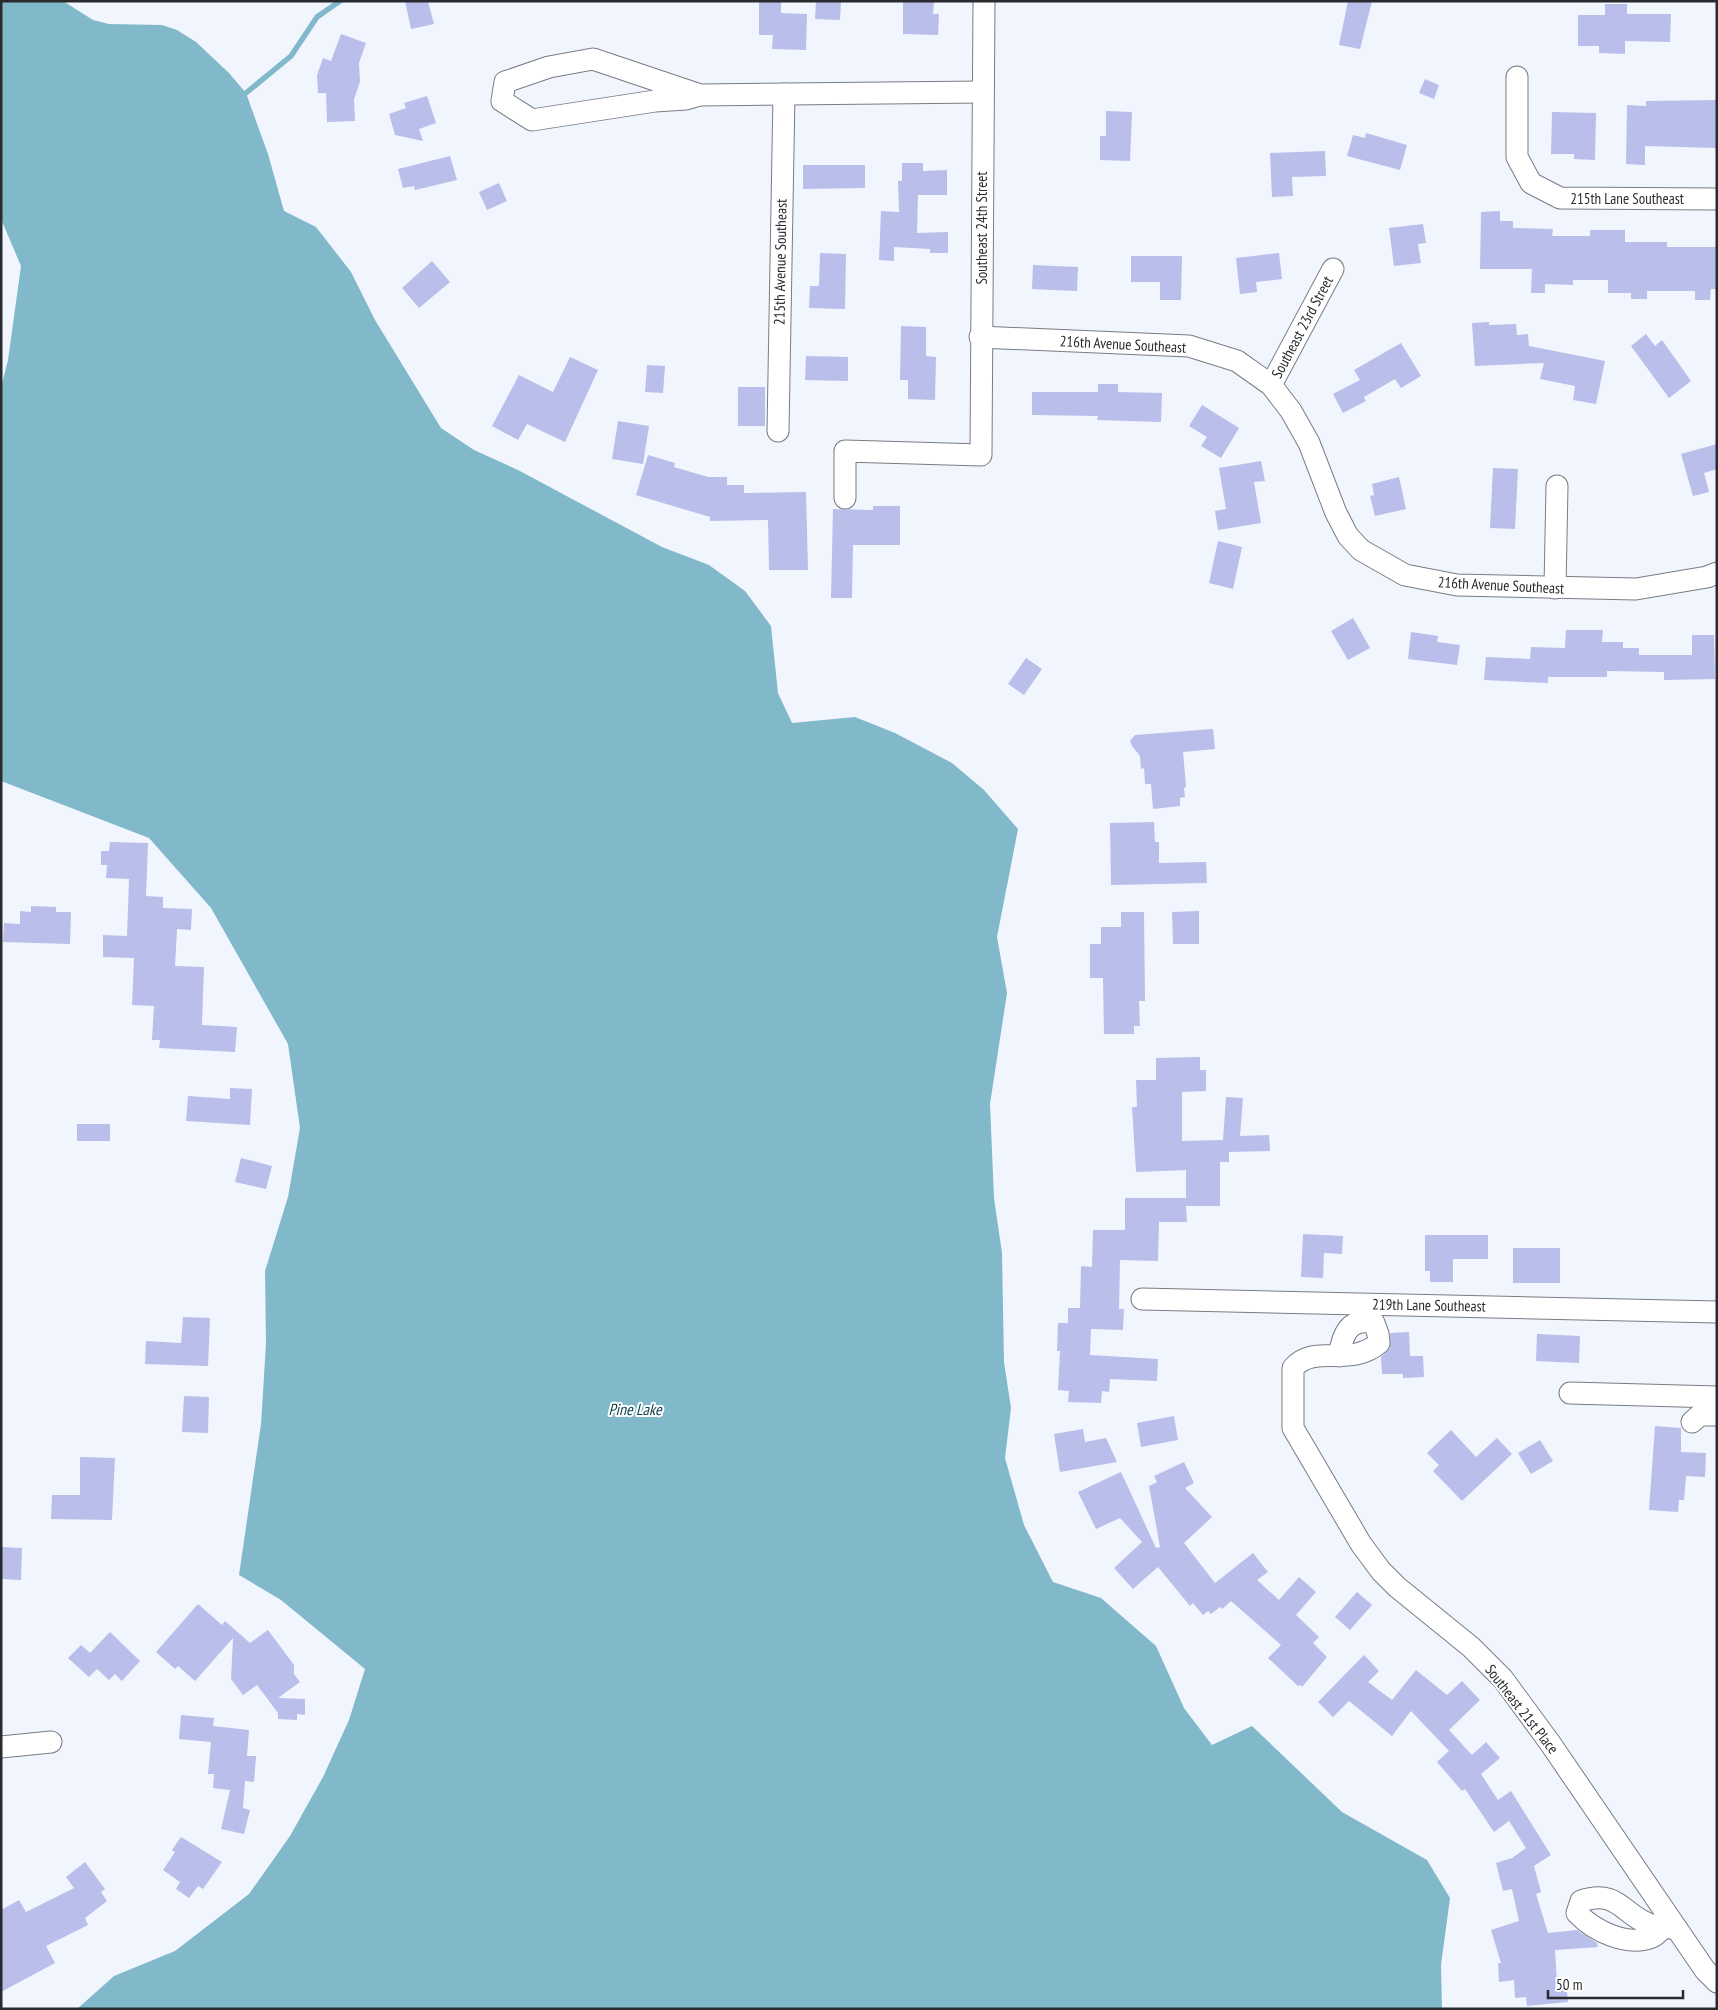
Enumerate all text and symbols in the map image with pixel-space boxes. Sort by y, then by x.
street label: Southeast 24th Street [972,171,991,285]
street label: 215th Lane Southeast [1570,189,1684,208]
street label: 215th Avenue Southeast [769,199,791,325]
street label: Southeast 23rd Street [1267,273,1337,381]
street label: 216th Avenue Southeast [1059,331,1187,357]
street label: 216th Avenue Southeast [1437,572,1565,598]
street label: 219th Lane Southeast [1372,1295,1486,1315]
water label: Pine Lake [608,1399,663,1419]
street label: Southeast 21st Place [1481,1661,1563,1757]
scale bar [1548,1968,1683,2000]
text: 50 m [1556,1975,1582,1994]

